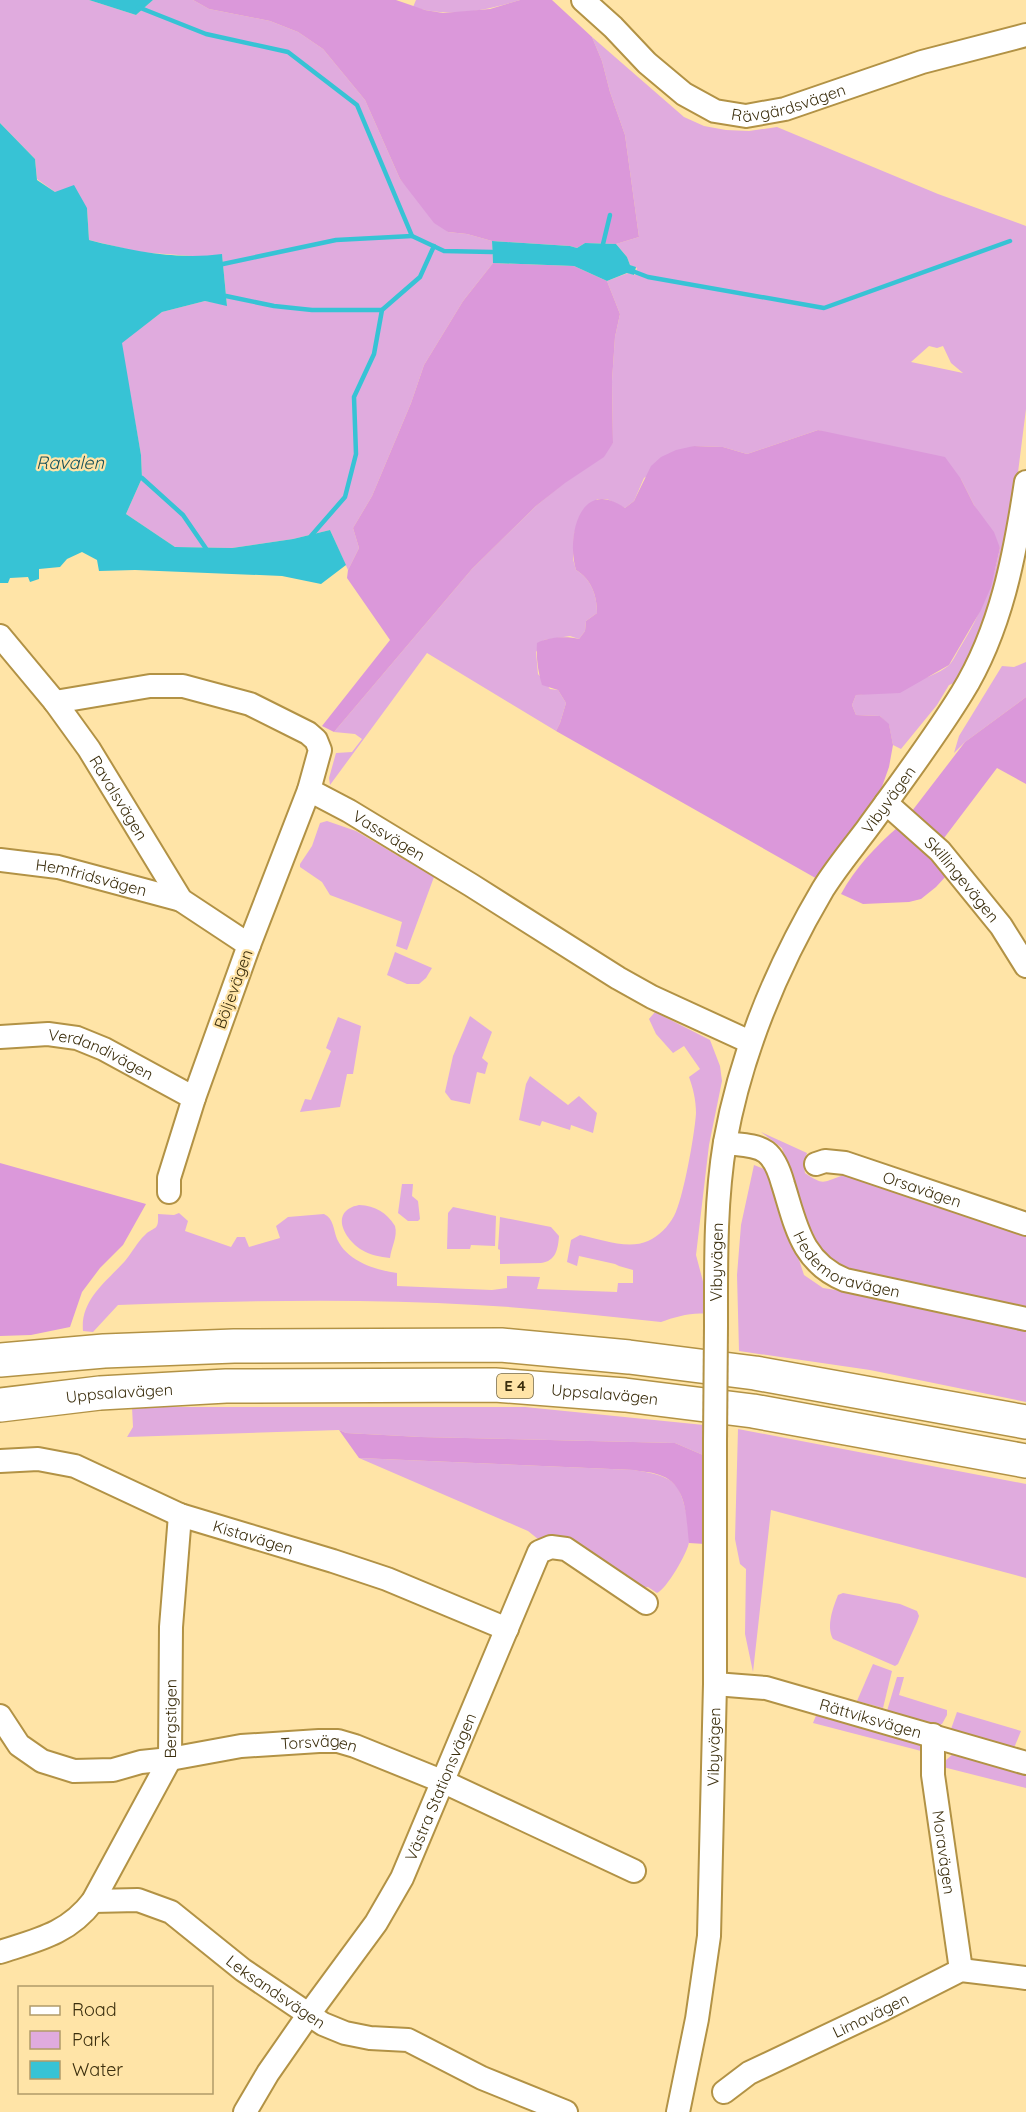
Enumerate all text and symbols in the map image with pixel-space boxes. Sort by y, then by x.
street label: Rävgärdsvägen [730,79,848,127]
water label: Ravalen [36,451,104,474]
street label: Ravalsvägen [85,752,152,844]
street label: Vibyvägen [857,762,920,837]
street label: Vassvägen [349,806,429,865]
street label: Skillingevägen [921,832,1004,926]
street label: Hemfridsvägen [35,854,149,900]
street label: Böljevägen [209,947,257,1031]
street label: Verdandivägen [47,1024,157,1084]
street label: Orsavägen [880,1166,964,1212]
street label: Vibyvägen [706,1222,727,1302]
street label: Hedemoravägen [789,1228,902,1302]
road number: E 4 [497,1374,533,1398]
street label: Uppsalavägen [65,1379,173,1407]
street label: Uppsalavägen [550,1379,659,1409]
street label: Kistavägen [211,1516,296,1559]
street label: Bergstigen [160,1679,181,1759]
street label: Rättviksvägen [817,1694,924,1742]
street label: Vibyvägen [703,1707,724,1787]
street label: Västra Stationsvägen [400,1710,480,1864]
street label: Torsvägen [280,1731,360,1756]
street label: Moravägen [928,1809,960,1895]
street label: Leksandsvägen [222,1951,329,2033]
legend [18,1986,213,2094]
street label: Limavägen [829,1988,912,2042]
text: Road [72,1998,117,2021]
text: Park [72,2028,110,2051]
text: Water [72,2058,123,2081]

